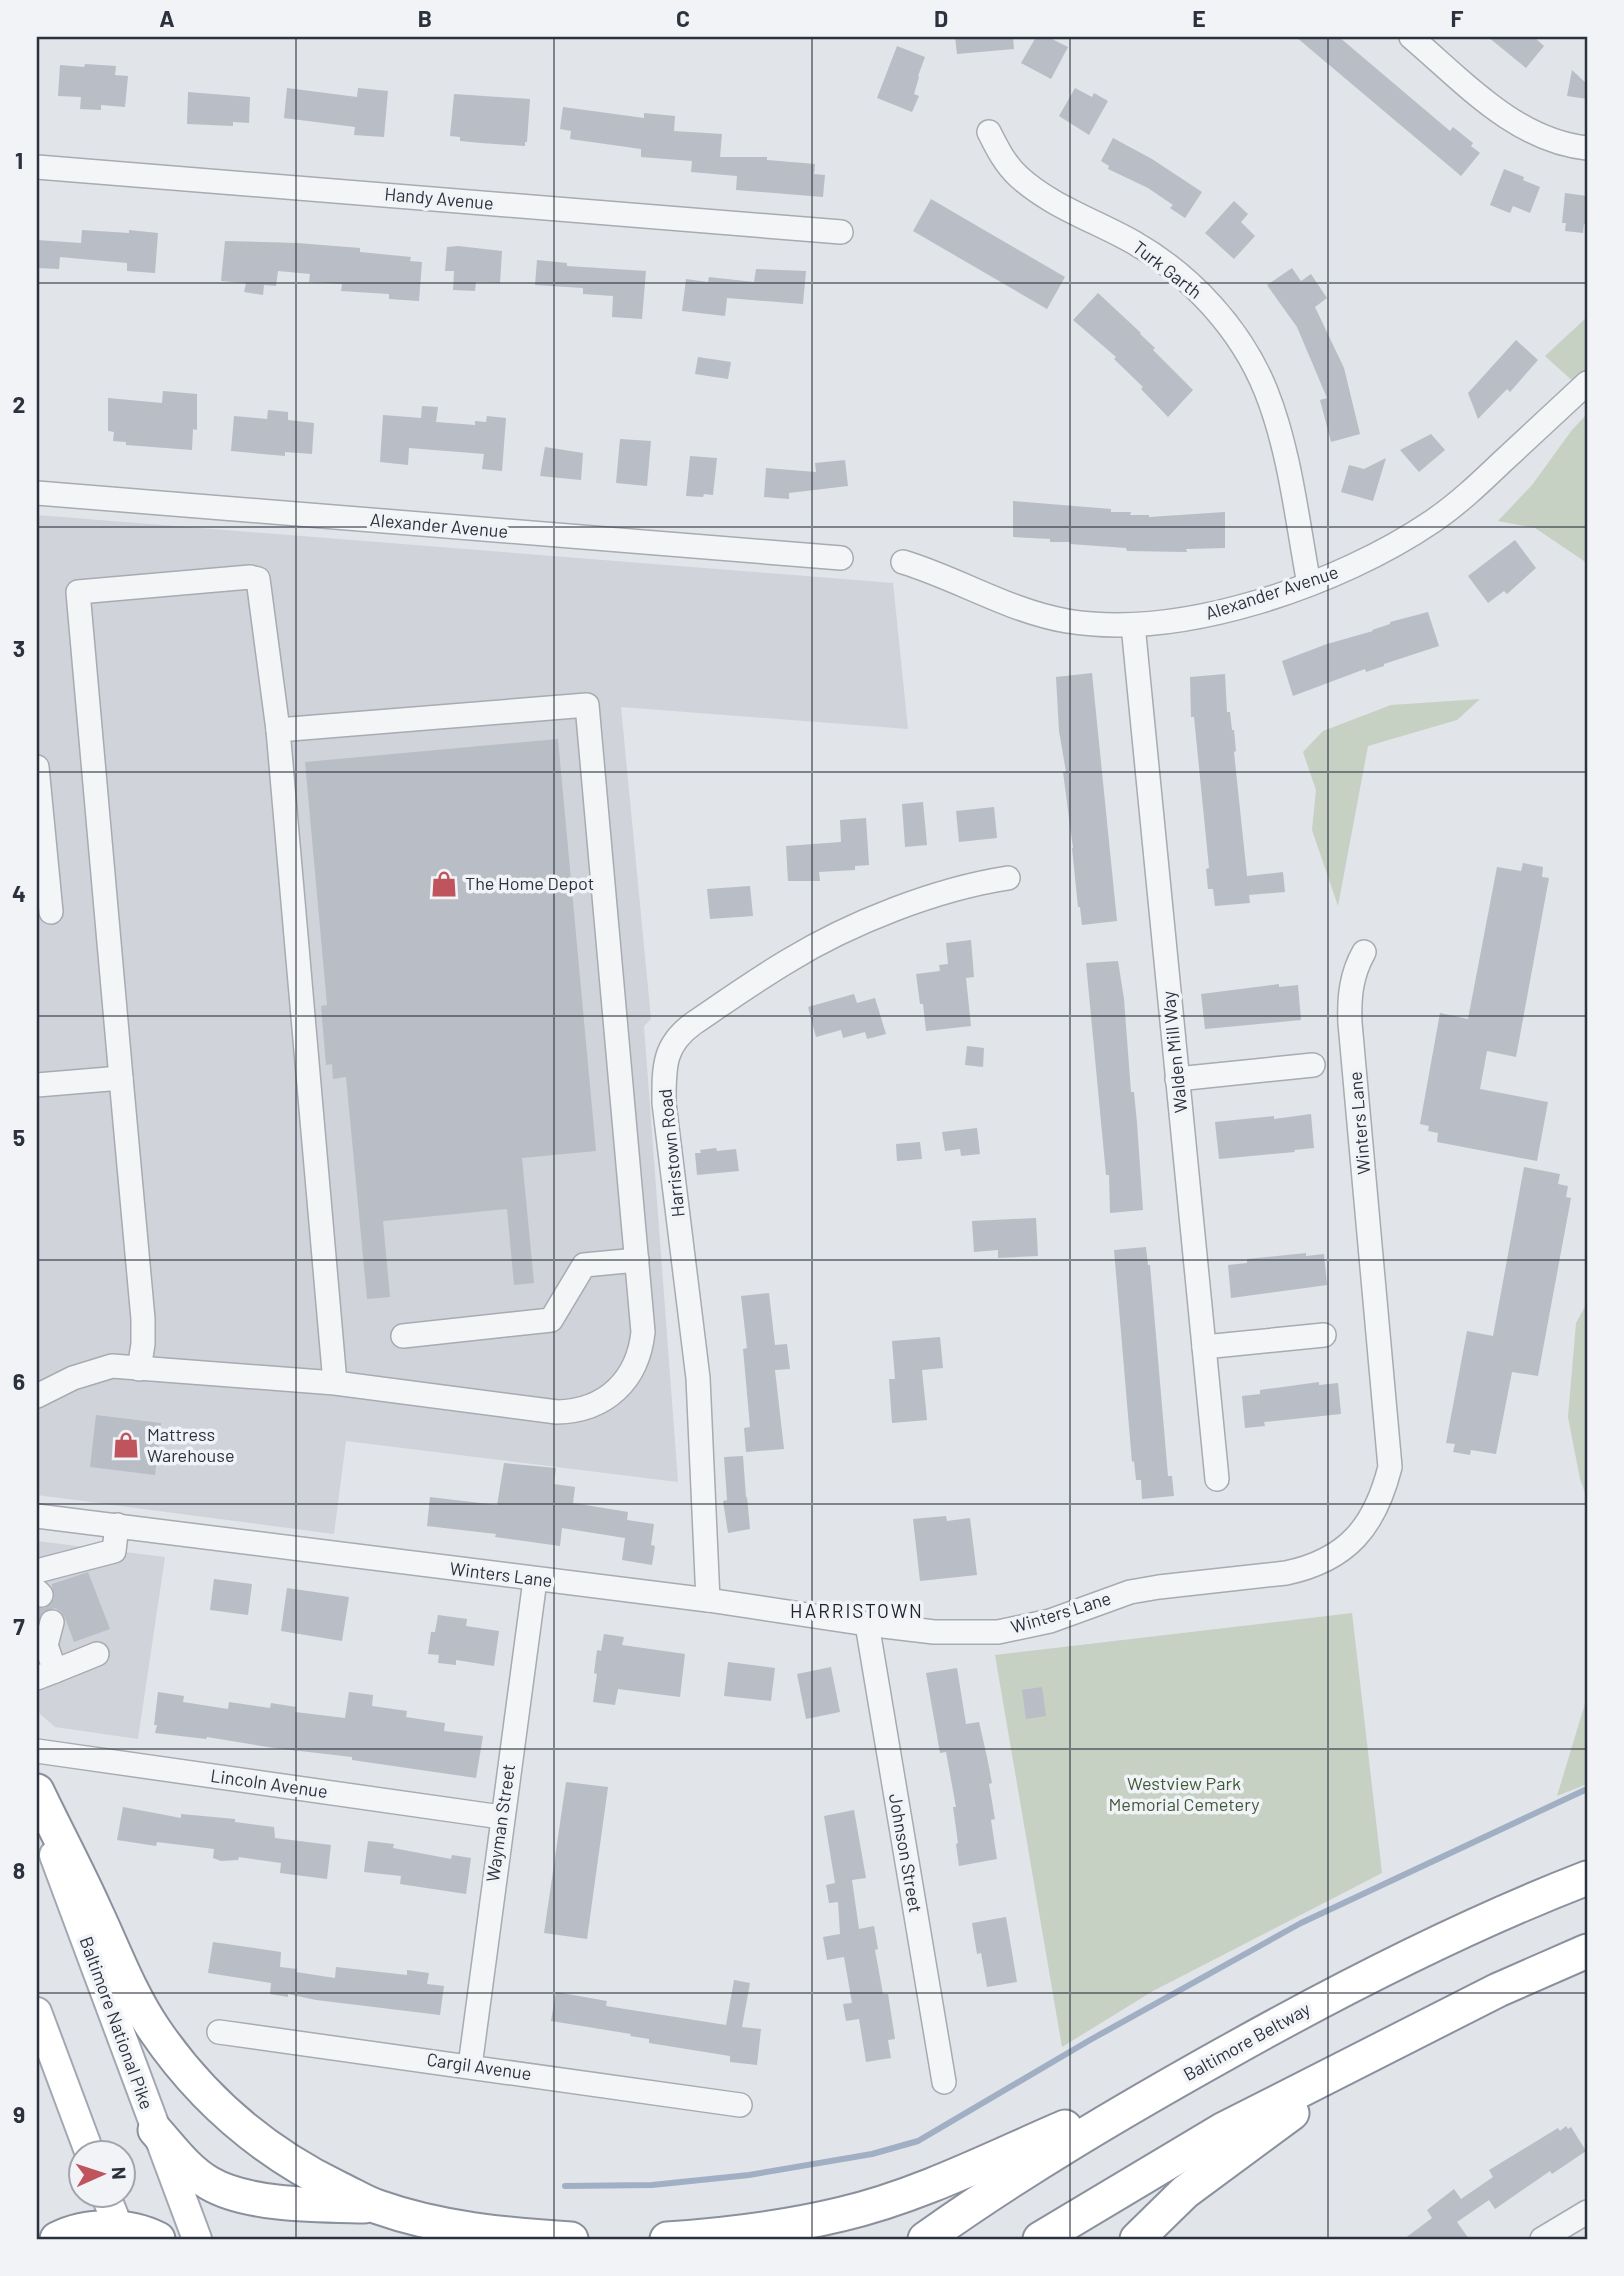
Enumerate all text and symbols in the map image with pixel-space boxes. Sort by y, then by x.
text: A [159,4,175,32]
text: B [418,4,432,32]
text: C [676,4,690,32]
text: D [934,4,948,32]
text: E [1192,4,1206,32]
text: F [1451,4,1464,32]
text: 1 [15,146,23,174]
street label: Handy Avenue [384,182,495,214]
street label: Turk Garth [1129,235,1206,303]
text: 2 [13,390,25,418]
street label: Alexander Avenue [369,508,509,542]
street label: Alexander Avenue [1202,560,1341,624]
text: 3 [13,634,25,662]
shop icon: The Home Depot [429,869,459,899]
place label: The Home Depot [465,872,594,894]
text: 4 [12,879,26,907]
street label: Walden Mill Way [1157,990,1191,1114]
street label: Winters Lane [1344,1071,1374,1176]
street label: Harristown Road [653,1088,689,1218]
text: 5 [13,1123,25,1151]
text: 6 [13,1367,25,1395]
place label: Mattress Warehouse [147,1423,234,1466]
shop icon: Mattress Warehouse [111,1430,141,1460]
street label: Winters Lane [449,1557,554,1591]
street label: Winters Lane [1008,1586,1113,1638]
district label: HARRISTOWN [790,1599,924,1622]
text: 7 [13,1612,25,1640]
street label: Wayman Street [481,1762,519,1883]
street label: Lincoln Avenue [209,1764,329,1802]
park label: Westview Park Memorial Cemetery [1108,1772,1260,1815]
street label: Johnson Street [885,1792,927,1914]
text: 8 [13,1856,25,1884]
street label: Baltimore National Pike [75,1933,158,2112]
street label: Baltimore Beltway [1179,1997,1314,2085]
street label: Cargil Avenue [425,2048,533,2084]
text: 9 [13,2100,25,2128]
north arrow [66,2140,136,2210]
text: N [108,2166,131,2180]

